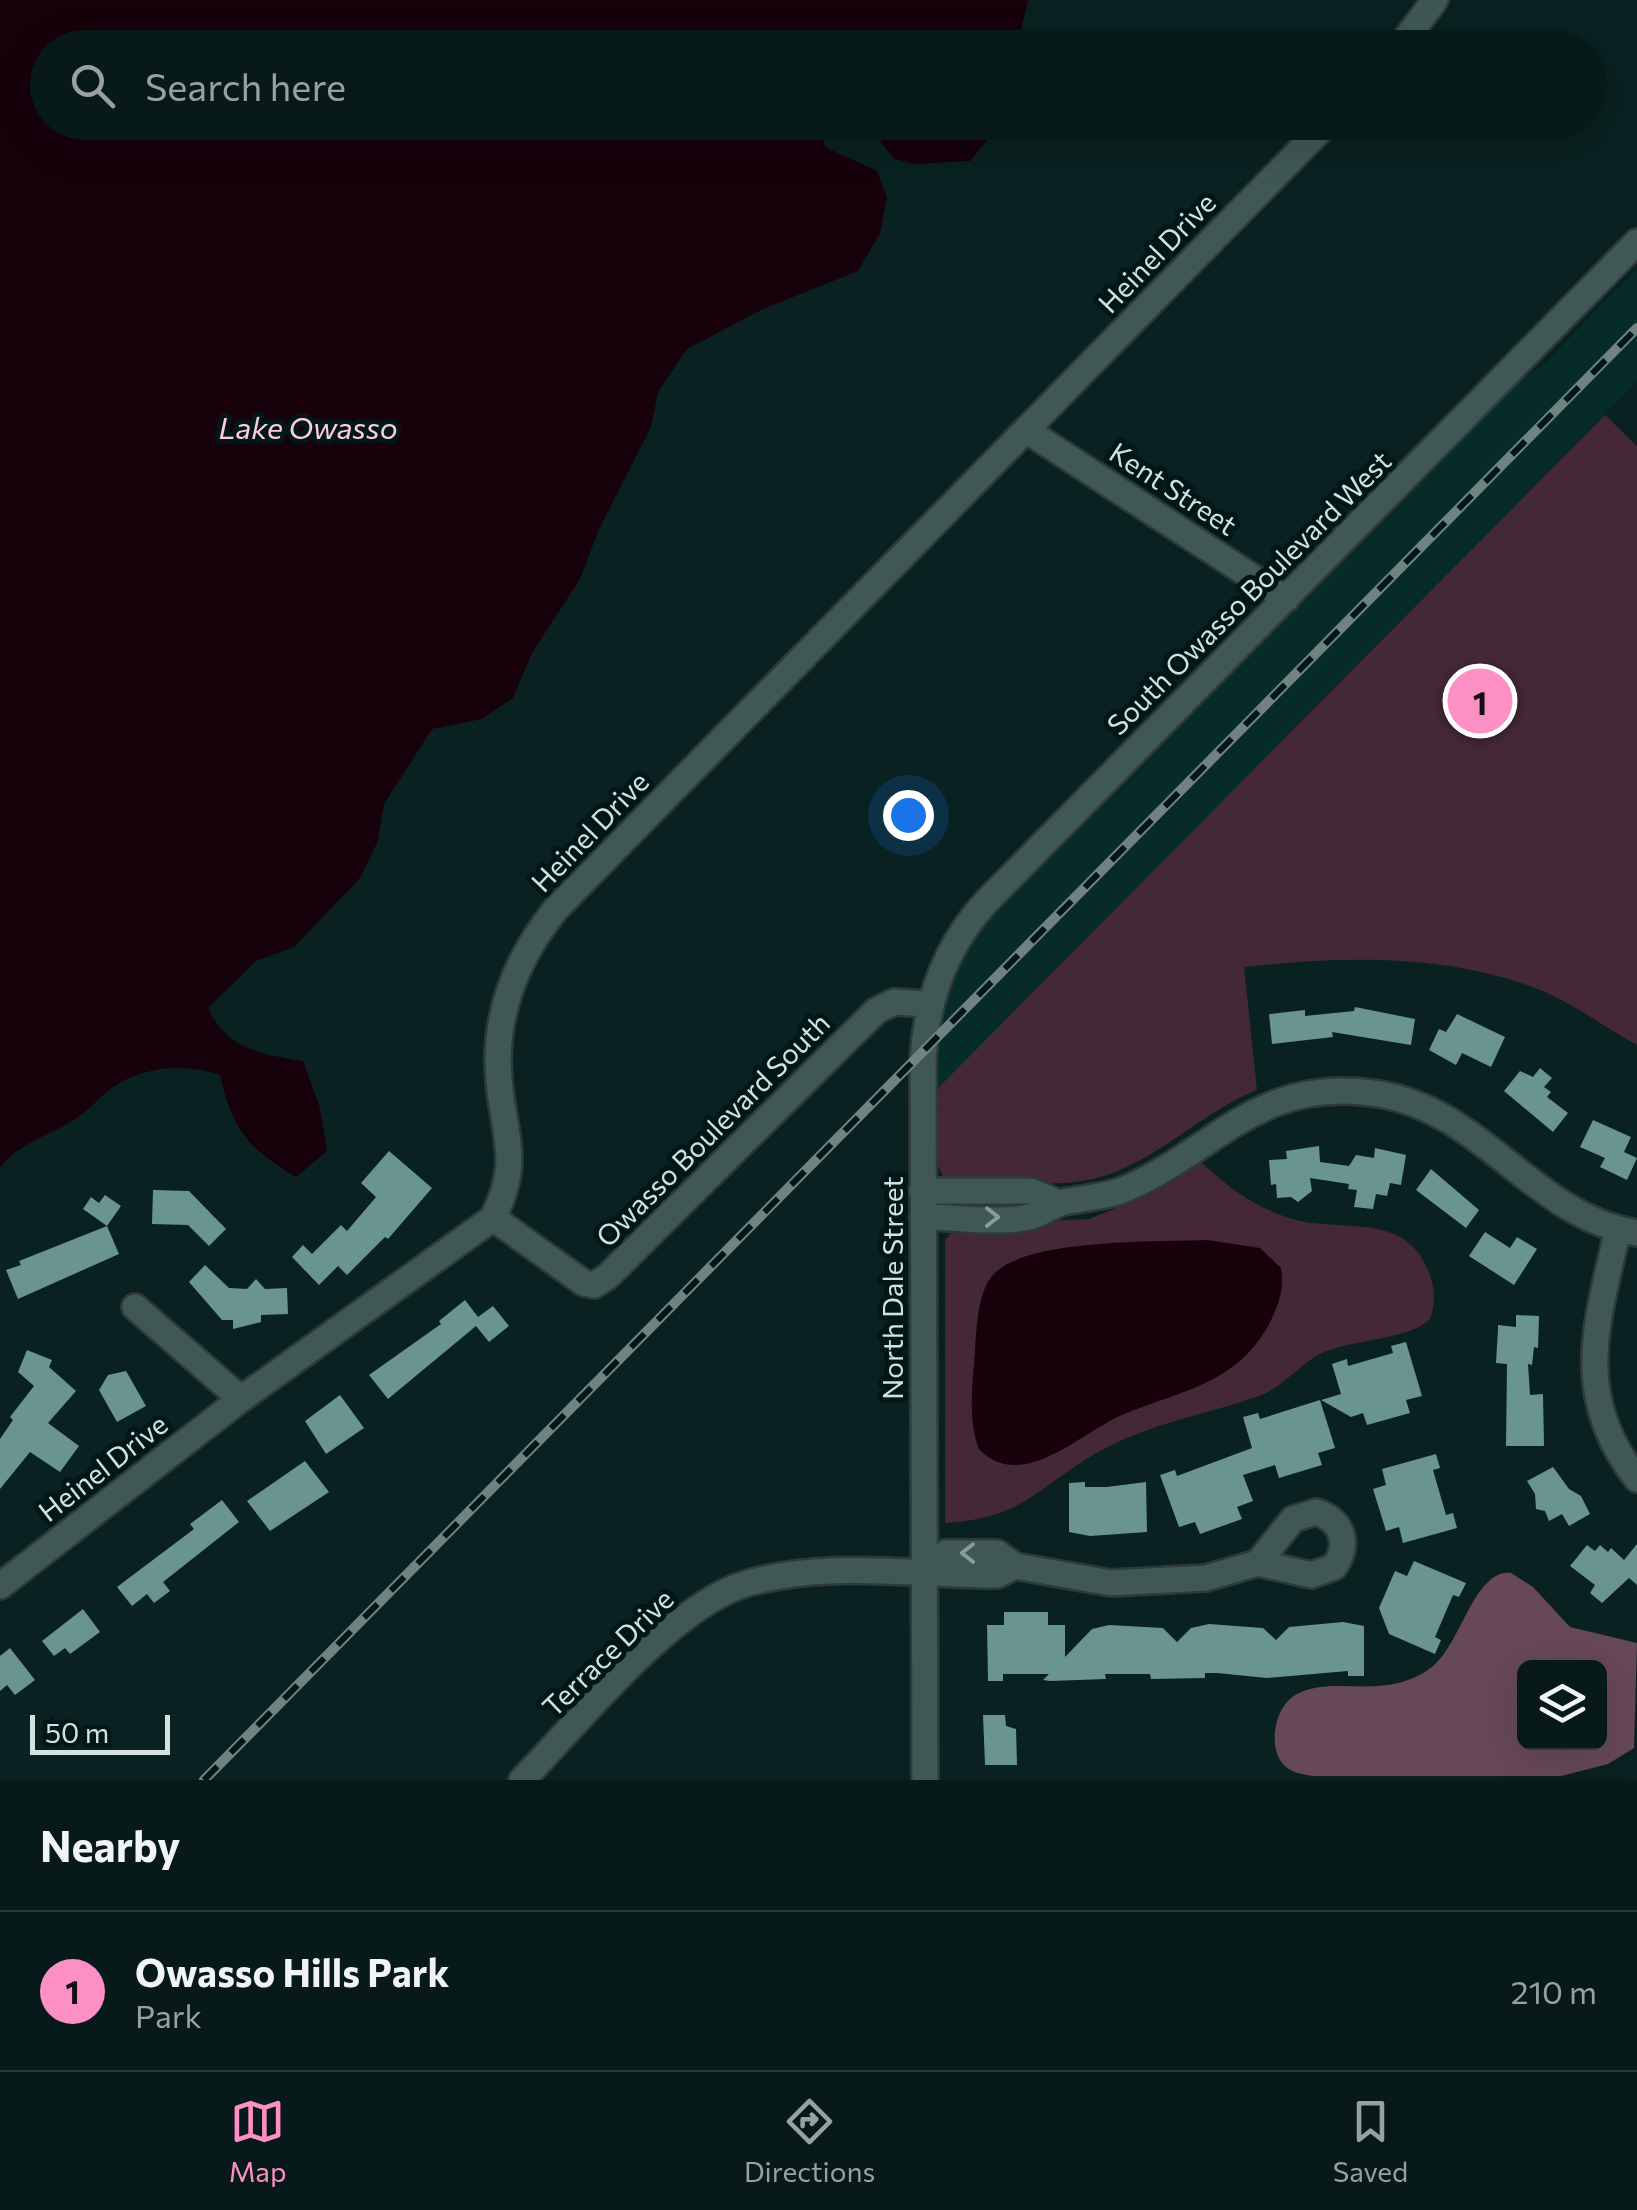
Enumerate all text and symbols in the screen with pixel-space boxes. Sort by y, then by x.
search box [30,30,1607,140]
icon: search [65,58,120,113]
text: Search here [145,62,346,109]
street label: Heinel Drive [1091,185,1222,319]
water label: Lake Owasso [218,408,398,445]
street label: Kent Street [1104,435,1243,542]
street label: South Owasso Boulevard West [1099,443,1397,741]
pin: 1 [1448,664,1512,738]
street label: Heinel Drive [524,764,655,898]
your location [883,790,934,841]
street label: Owasso Boulevard South [588,1005,836,1253]
street label: North Dale Street [875,1176,909,1400]
one-way arrow [986,1206,1001,1228]
street label: Heinel Drive [31,1406,173,1528]
one-way arrow [959,1542,974,1564]
street label: Terrace Drive [535,1581,680,1723]
map controls [1517,1660,1607,1750]
button: layers [1517,1660,1607,1750]
scale bar [30,1710,170,1754]
text: 50 m [45,1715,109,1749]
text: Nearby [40,1819,180,1871]
text: Owasso Hills Park [135,1948,449,1995]
text: 1 [65,1971,80,2011]
text: 210 m [1511,1971,1597,2011]
text: Park [135,1995,202,2035]
tab: Map [229,2094,286,2188]
tab: Directions [744,2094,875,2188]
tab: Saved [1333,2094,1408,2188]

